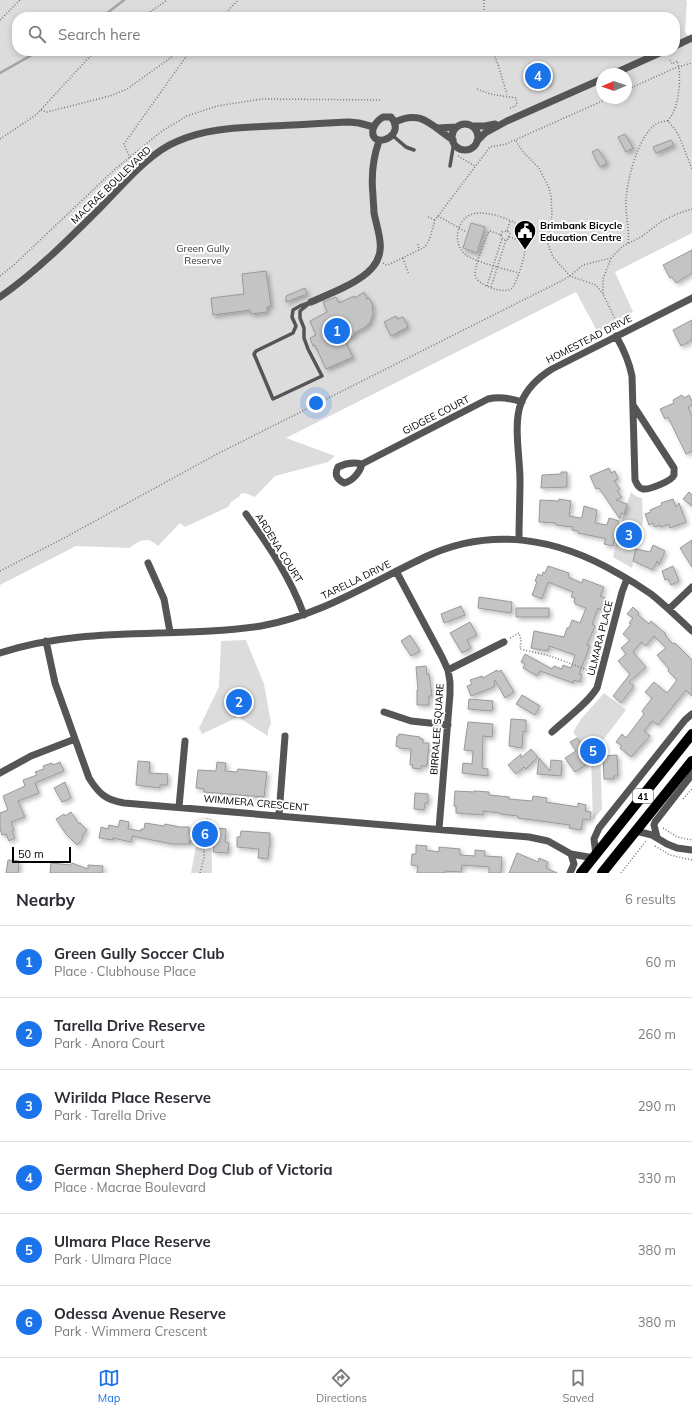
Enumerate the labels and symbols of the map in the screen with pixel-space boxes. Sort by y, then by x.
pin: 4 [525,61,551,91]
north arrow [596,68,632,104]
street label: MACRAE BOULEVARD [68,143,154,227]
public building icon: Brimbank Bicycle Education Centre [512,218,538,251]
place label: Brimbank Bicycle Education Centre [540,219,623,244]
park label: Green Gully Reserve [176,242,230,267]
street label: HOMESTEAD DRIVE [544,312,634,366]
pin: 1 [324,316,350,346]
your location [306,393,326,413]
street label: GIDGEE COURT [400,393,472,437]
street label: ARDENA COURT [252,511,306,585]
pin: 3 [616,520,642,550]
street label: TARELLA DRIVE [319,557,393,602]
street label: ULMARA PLACE [584,599,616,677]
street label: BIRRALEE SQUARE [427,683,447,775]
pin: 2 [226,687,252,717]
pin: 5 [580,736,606,766]
road number: 41 [633,789,653,803]
street label: WIMMERA CRESCENT [203,792,309,814]
pin: 6 [192,819,218,849]
scale bar [12,845,71,864]

